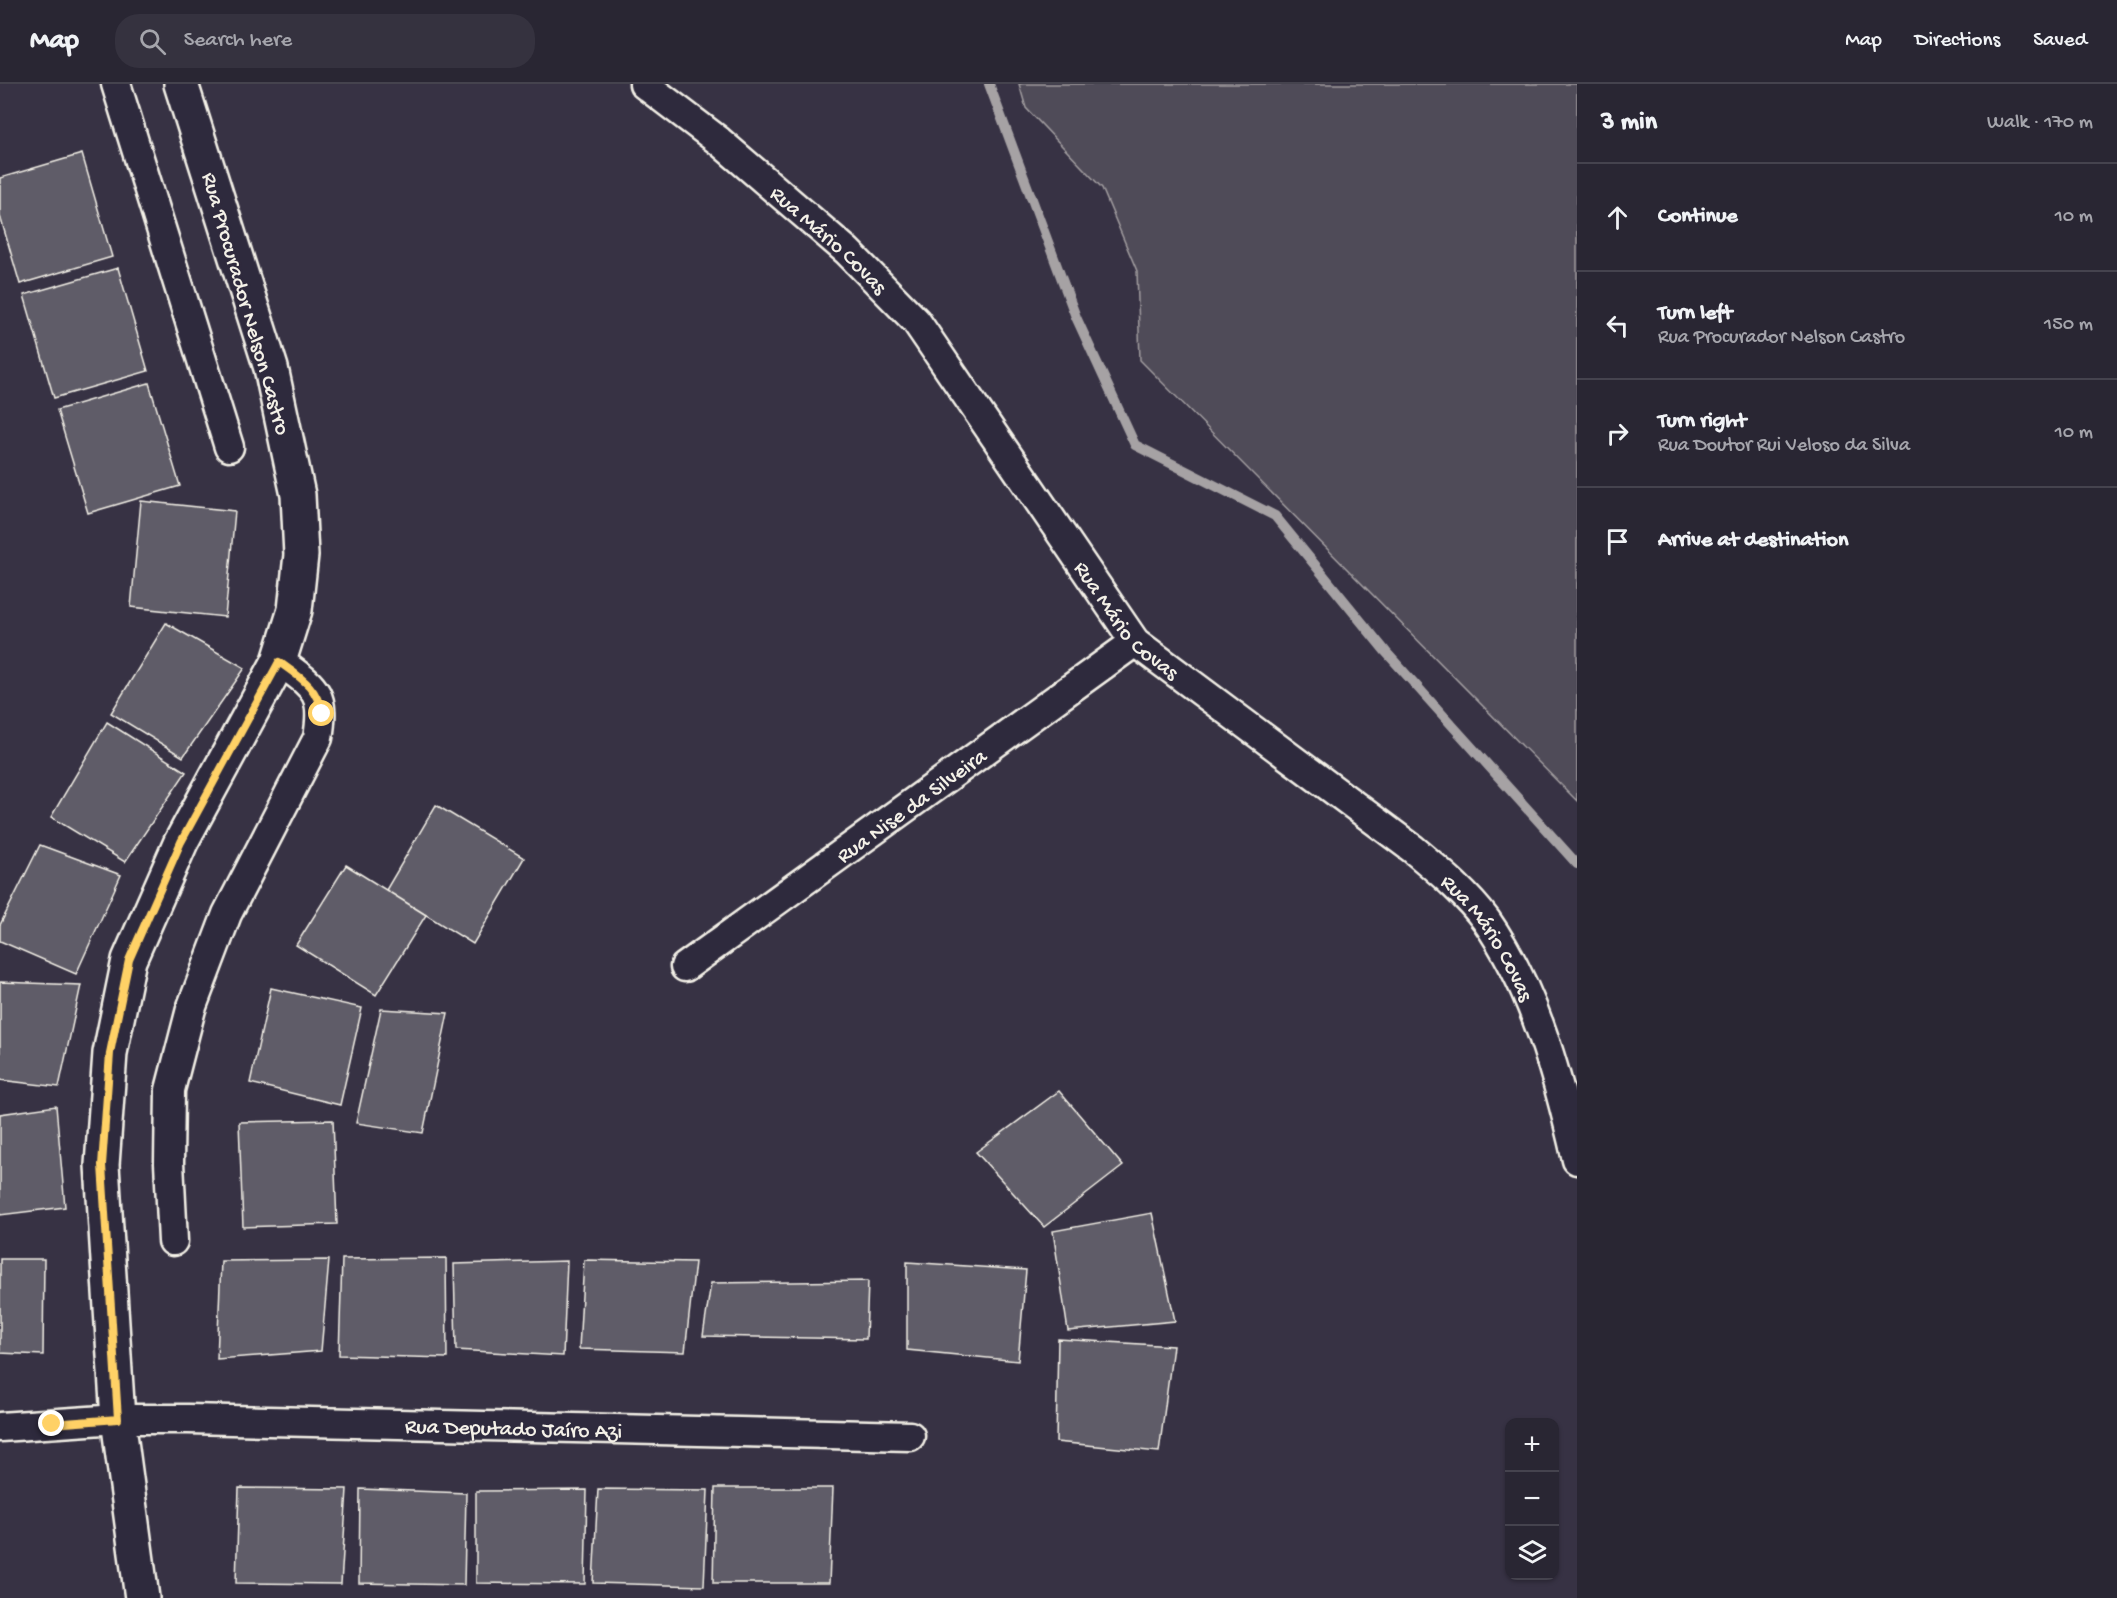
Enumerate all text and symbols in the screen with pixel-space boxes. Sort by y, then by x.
search box [115,14,535,68]
text: Map [30,25,79,58]
icon: search [136,25,169,58]
text: Search here [184,28,292,54]
text: Map [1845,29,1882,54]
text: Directions [1915,29,2000,54]
text: Saved [2033,29,2087,54]
text: 3 min [1601,108,1657,139]
text: Walk · 170 m [1987,112,2093,135]
street label: Rua Procurador Nelson Castro [194,170,294,438]
street label: Rua Mário Covas [763,182,892,302]
icon: ahead [1601,201,1634,234]
text: Continue [1658,204,1738,230]
text: 10 m [2055,206,2093,229]
text: Turn left [1658,301,1732,327]
icon: left [1601,309,1634,342]
text: 150 m [2044,314,2093,337]
text: Rua Procurador Nelson Castro [1658,327,1905,350]
text: Turn right [1658,409,1746,435]
icon: right [1601,417,1634,450]
text: 10 m [2055,422,2093,445]
text: Rua Doutor Rui Veloso da Silva [1658,435,1910,458]
icon: arrive [1601,525,1634,558]
text: Arrive at destination [1658,528,1848,554]
street label: Rua Mário Covas [1067,557,1183,688]
route start [308,700,334,726]
street label: Rua Nise da Silveira [832,744,994,870]
street label: Rua Mário Covas [1434,870,1538,1007]
route end [38,1410,64,1436]
street label: Rua Deputado Jaíro Azi [405,1415,623,1446]
map controls [1505,1418,1559,1580]
button: + [1505,1418,1559,1472]
button: − [1505,1472,1559,1526]
button: layers [1505,1526,1559,1580]

